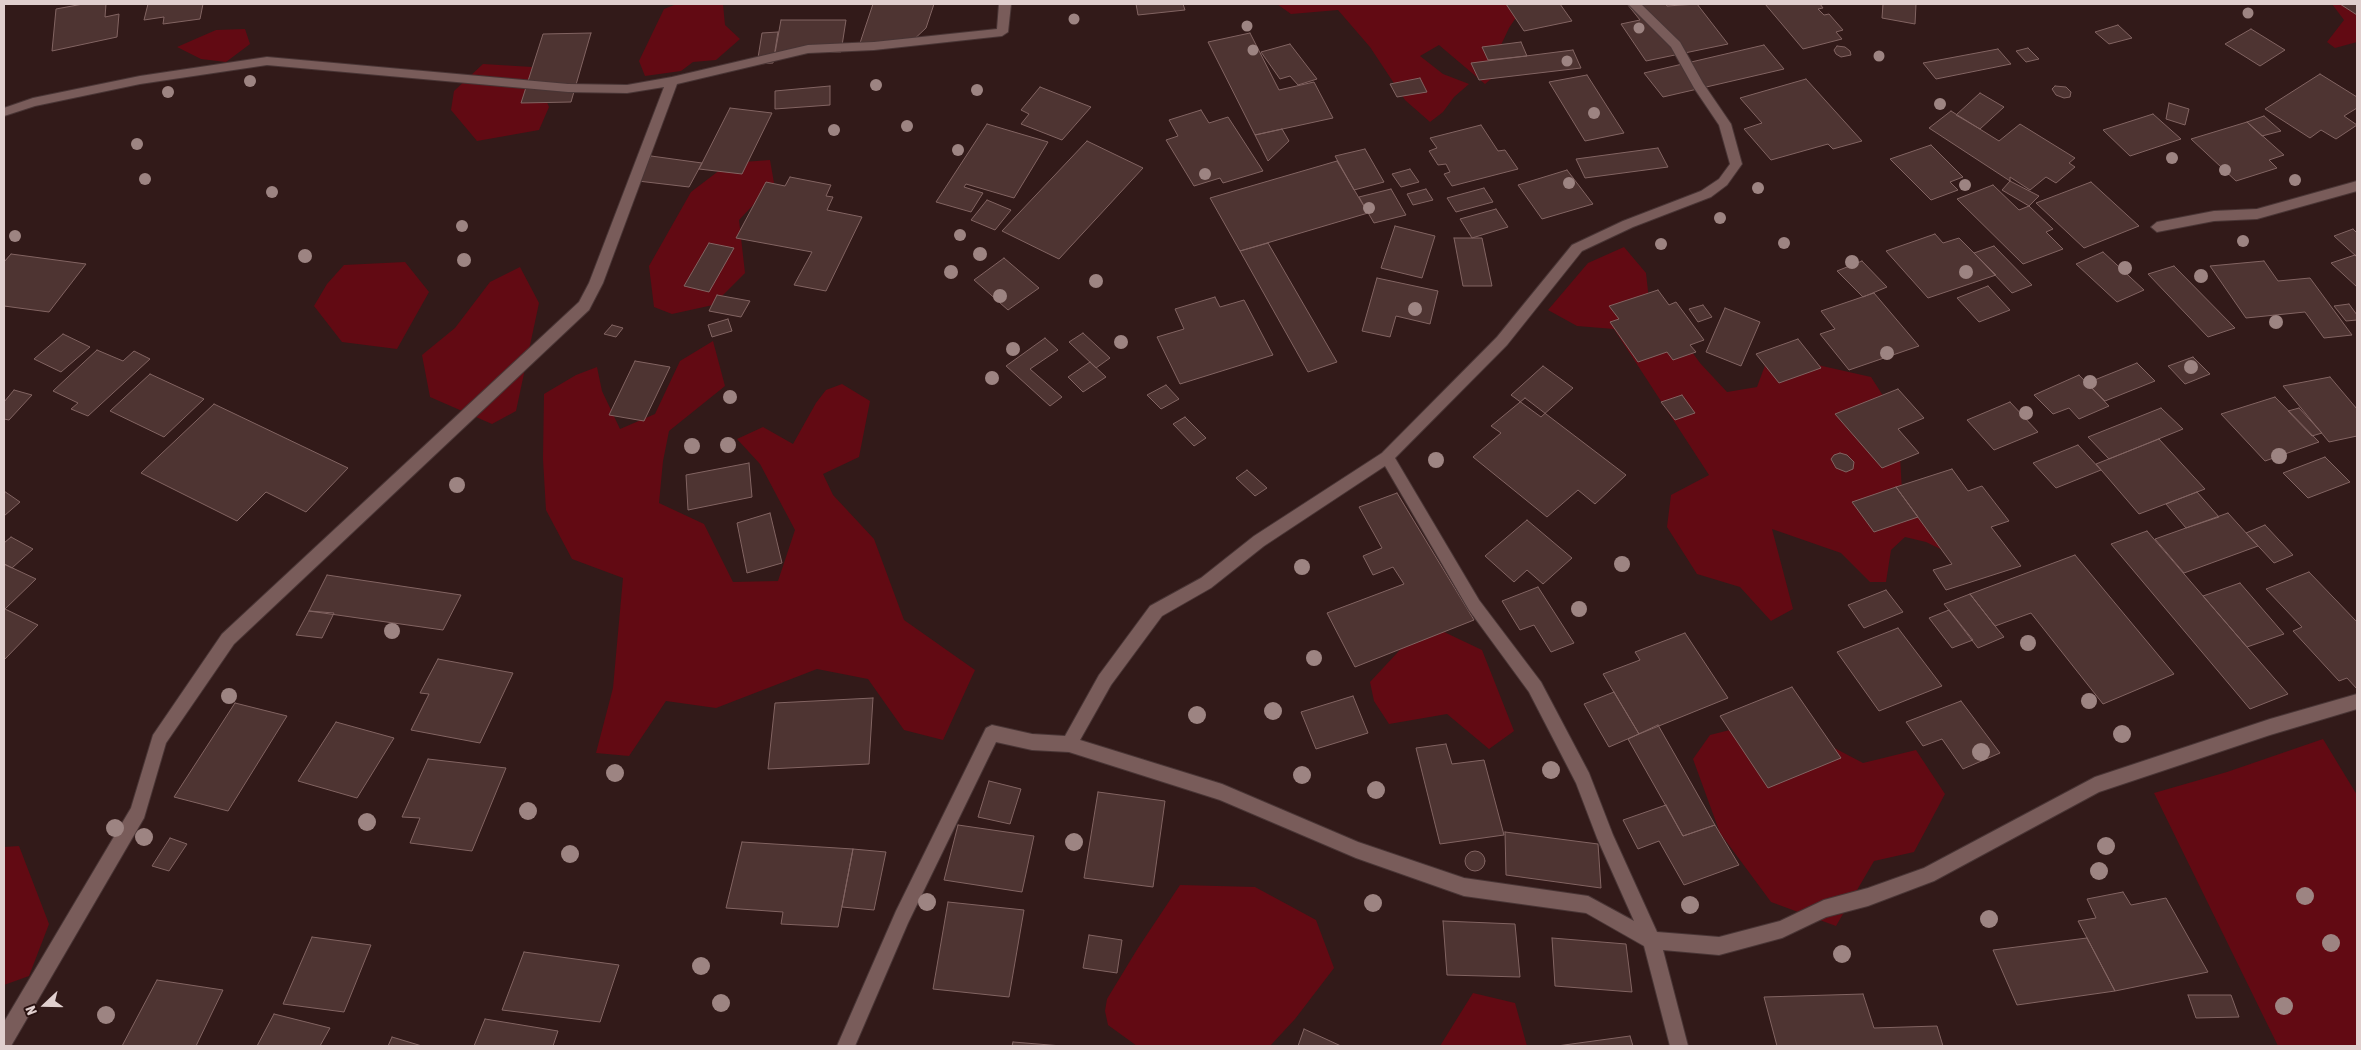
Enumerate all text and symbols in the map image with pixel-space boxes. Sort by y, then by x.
north arrow [20,980,70,1030]
text: N [22,1004,40,1017]

